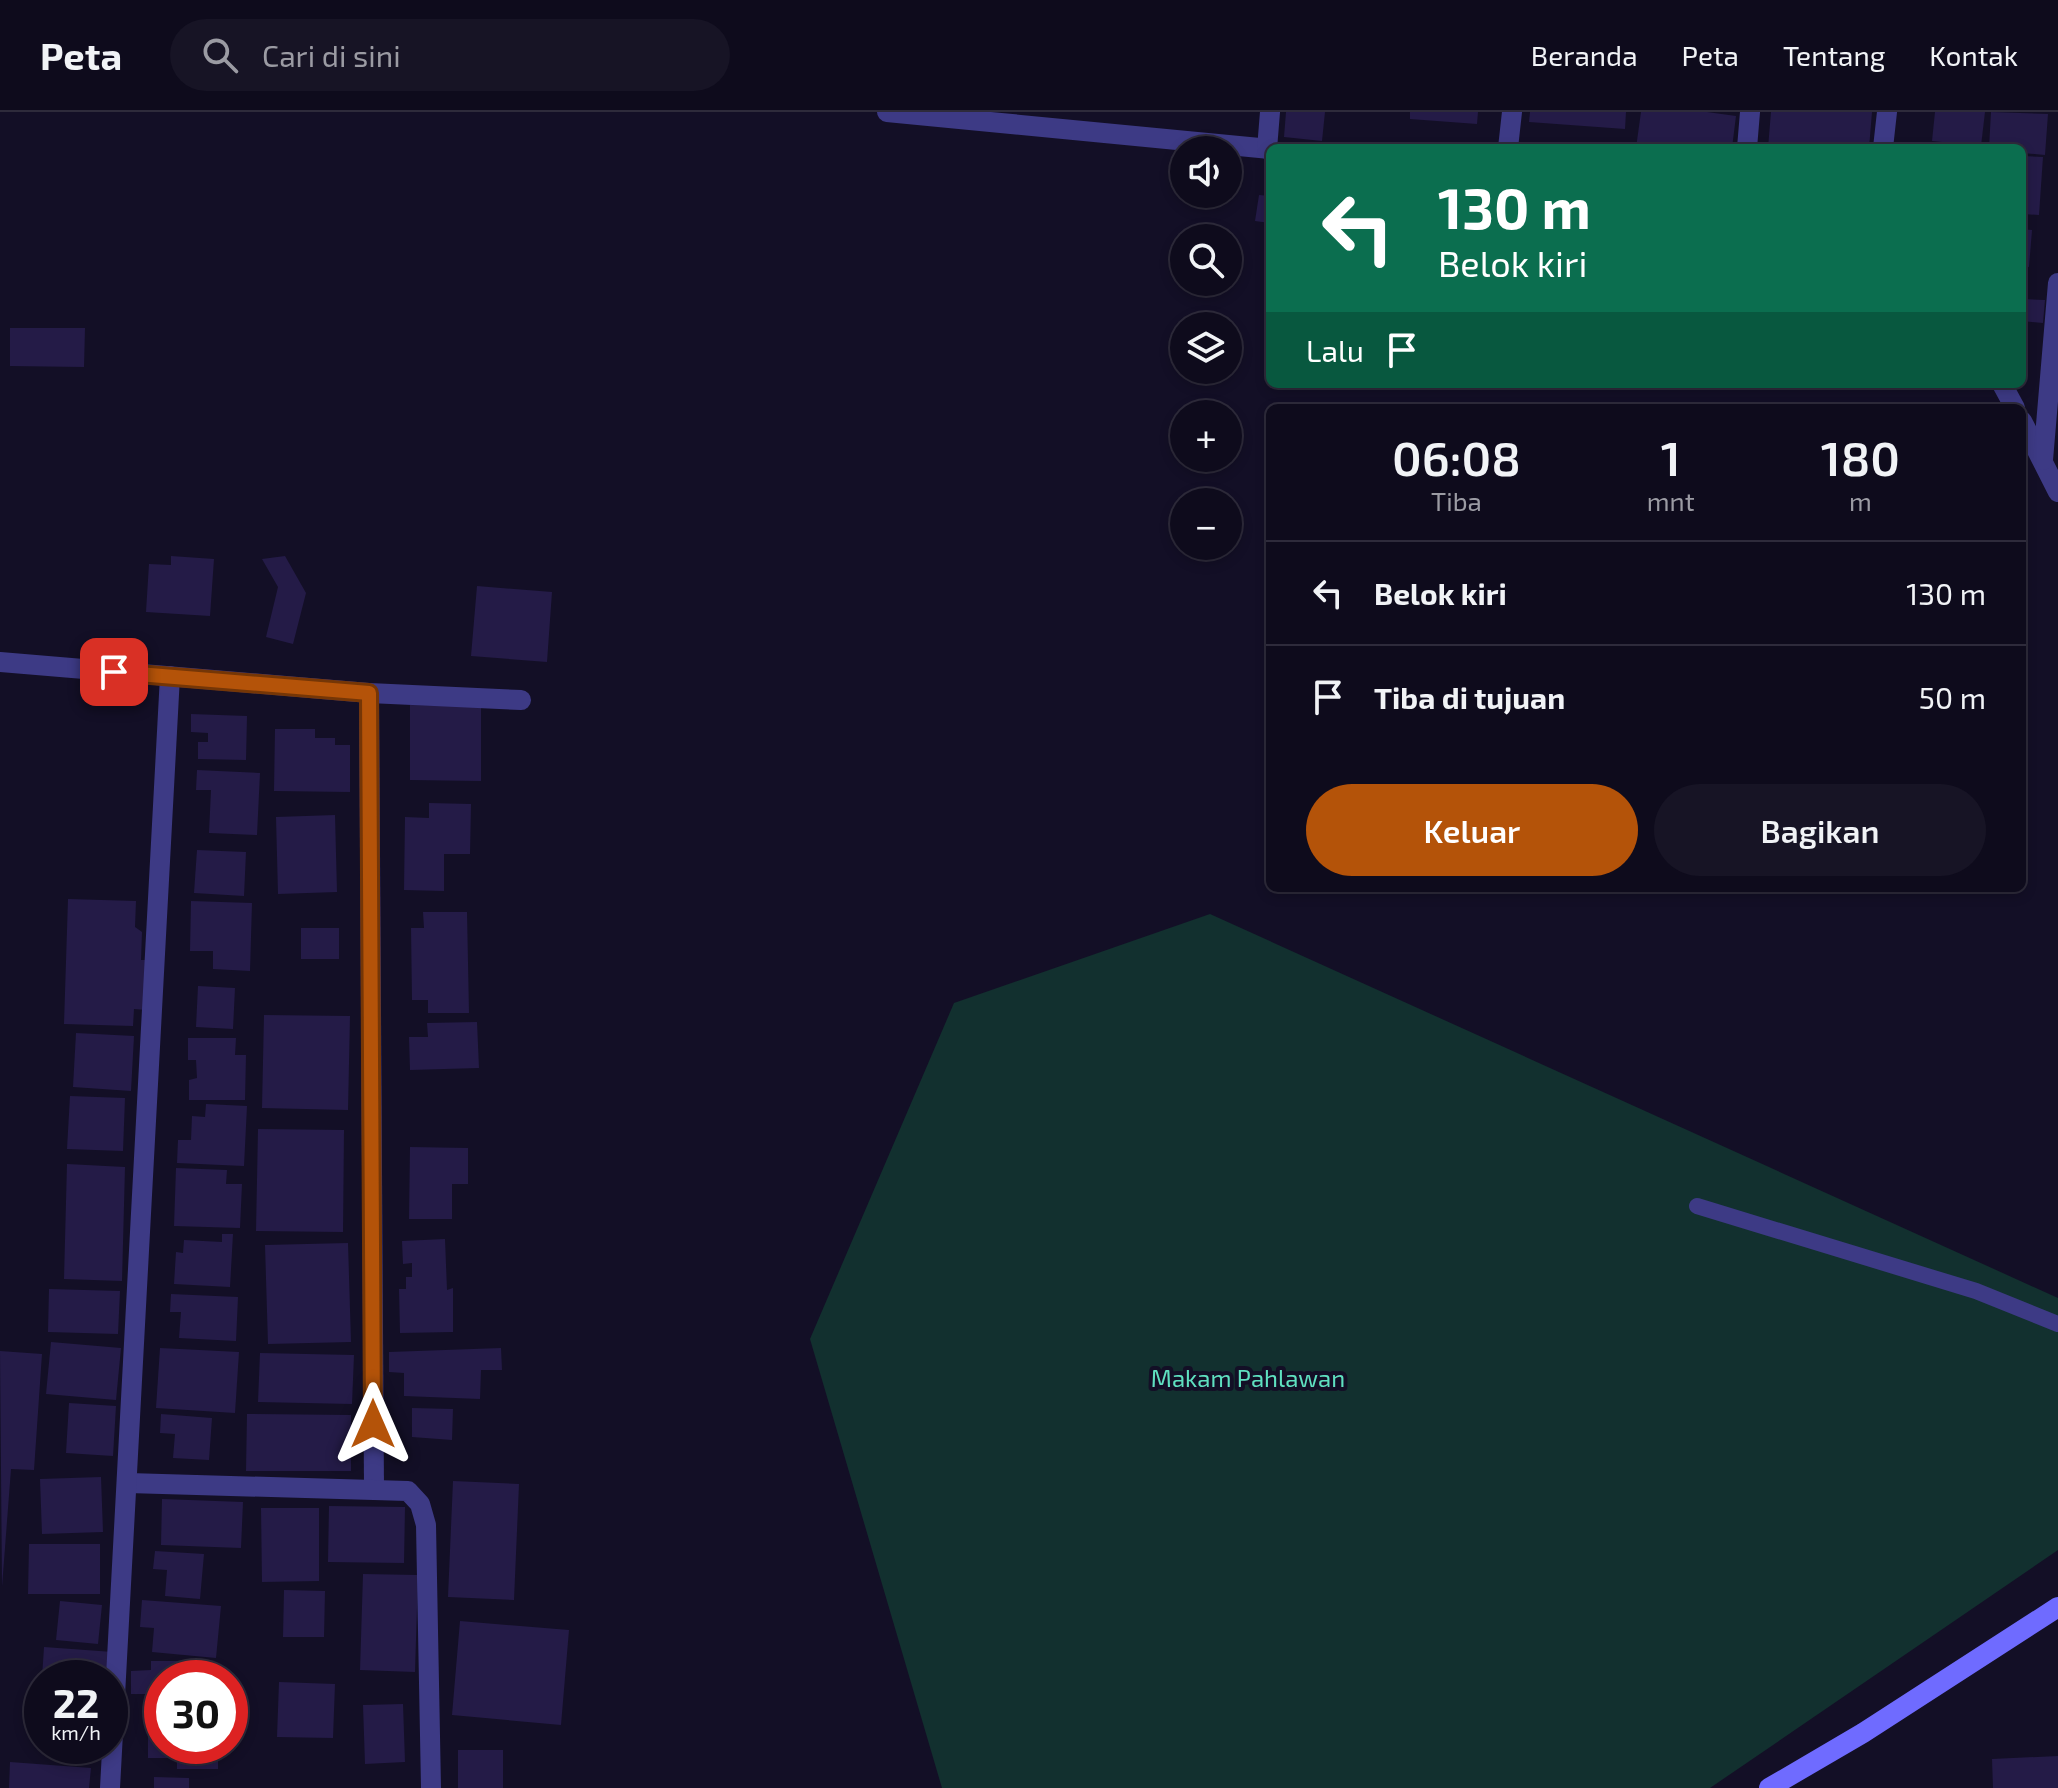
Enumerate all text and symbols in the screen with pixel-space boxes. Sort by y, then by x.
search box [170,19,730,91]
text: Peta [40,32,122,78]
icon: search [198,33,242,77]
text: Cari di sini [262,37,401,73]
text: Beranda [1531,38,1638,72]
text: Peta [1682,38,1739,72]
text: Tentang [1783,38,1885,72]
text: Kontak [1929,38,2018,72]
map controls [1170,136,1242,560]
button: sound [1170,136,1242,208]
text: 130 m [1438,173,1591,240]
icon: left [1306,176,1410,280]
button: search [1170,224,1242,296]
text: Belok kiri [1438,241,1587,284]
button: layers [1170,312,1242,384]
icon: arrive [1380,328,1424,372]
text: Lalu [1306,332,1364,368]
button: + [1170,400,1242,472]
text: 06:08 [1392,428,1521,486]
text: 1 [1661,428,1681,486]
text: 180 [1821,428,1900,486]
text: Tiba [1431,485,1482,516]
text: mnt [1647,485,1695,516]
text: m [1849,485,1872,516]
button: − [1170,488,1242,560]
icon: left [1306,571,1350,615]
text: Belok kiri [1374,575,1507,611]
text: 130 m [1906,575,1986,611]
pin [80,638,148,706]
icon: arrive [92,650,136,694]
icon: arrive [1306,675,1350,719]
text: Tiba di tujuan [1374,679,1565,715]
text: 50 m [1919,679,1986,715]
button: Keluar [1306,784,1638,876]
button: Bagikan [1654,784,1986,876]
park label: Makam Pahlawan [1151,1363,1345,1392]
position arrow [331,1382,415,1466]
speed limit sign: 30 [144,1660,248,1764]
text: 22 [53,1678,99,1726]
text: km/h [51,1720,101,1744]

